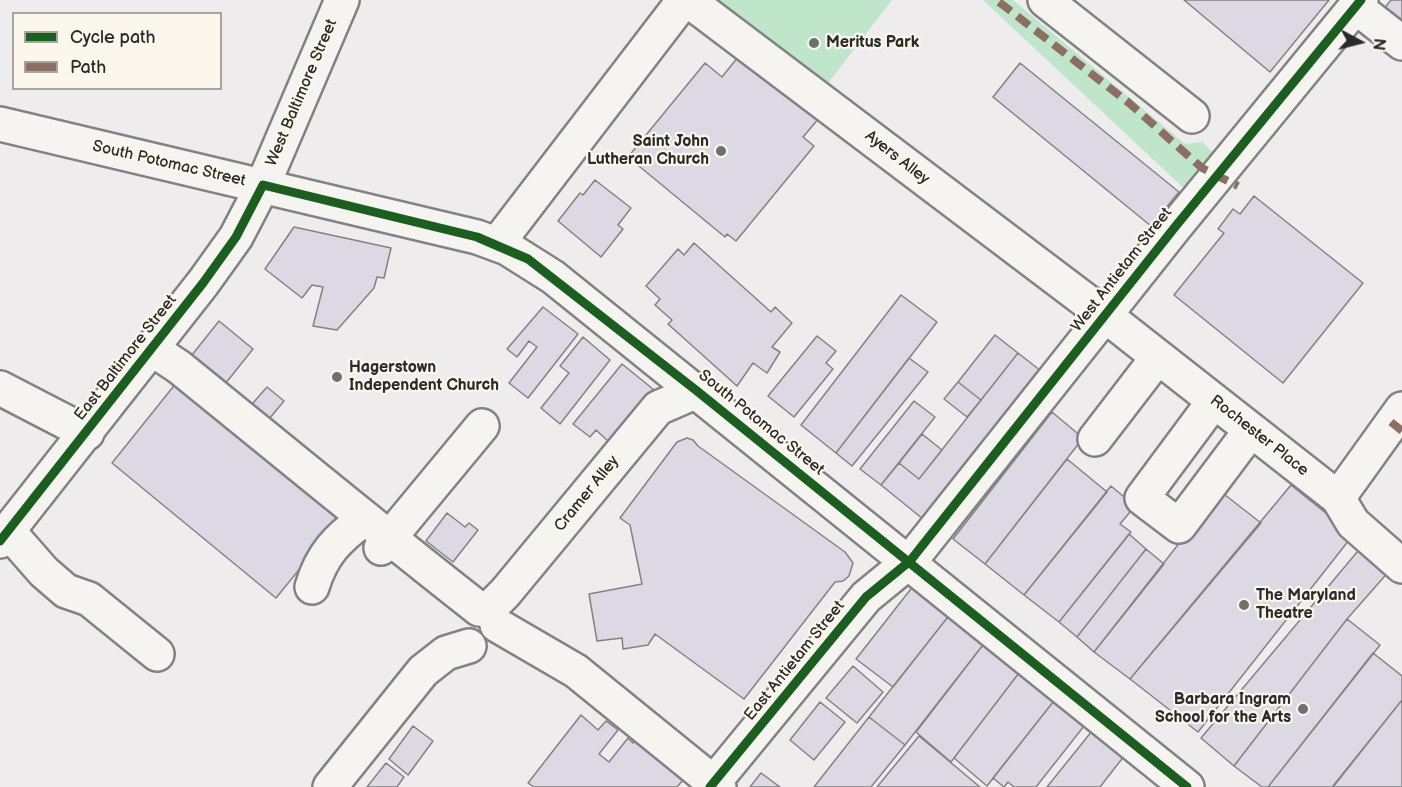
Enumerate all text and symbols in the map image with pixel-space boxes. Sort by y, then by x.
legend [12,12,222,90]
north arrow [1330,12,1390,72]
street label: West Baltimore Street [262,16,342,170]
text: Cycle path [70,27,156,48]
place label: Meritus Park [826,33,919,53]
marker: Meritus Park [807,36,821,50]
text: N [1368,37,1389,51]
text: Path [70,57,106,78]
street label: Ayers Alley [861,127,933,189]
place label: Saint John Lutheran Church [587,132,709,170]
street label: South Potomac Street [91,137,247,191]
marker: Saint John Lutheran Church [714,144,728,158]
street label: West Antietam Street [1068,204,1176,336]
street label: East Baltimore Street [71,291,181,425]
place label: Hagerstown Independent Church [349,358,499,396]
street label: South Potomac Street [694,366,828,480]
marker: Hagerstown Independent Church [330,370,344,384]
street label: Rochester Place [1206,392,1312,480]
street label: Cramer Alley [551,452,623,536]
place label: The Maryland Theatre [1256,586,1356,624]
street label: East Antietam Street [741,597,849,725]
marker: The Maryland Theatre [1237,598,1251,612]
place label: Barbara Ingram School for the Arts [1155,690,1291,728]
marker: Barbara Ingram School for the Arts [1296,702,1310,716]

